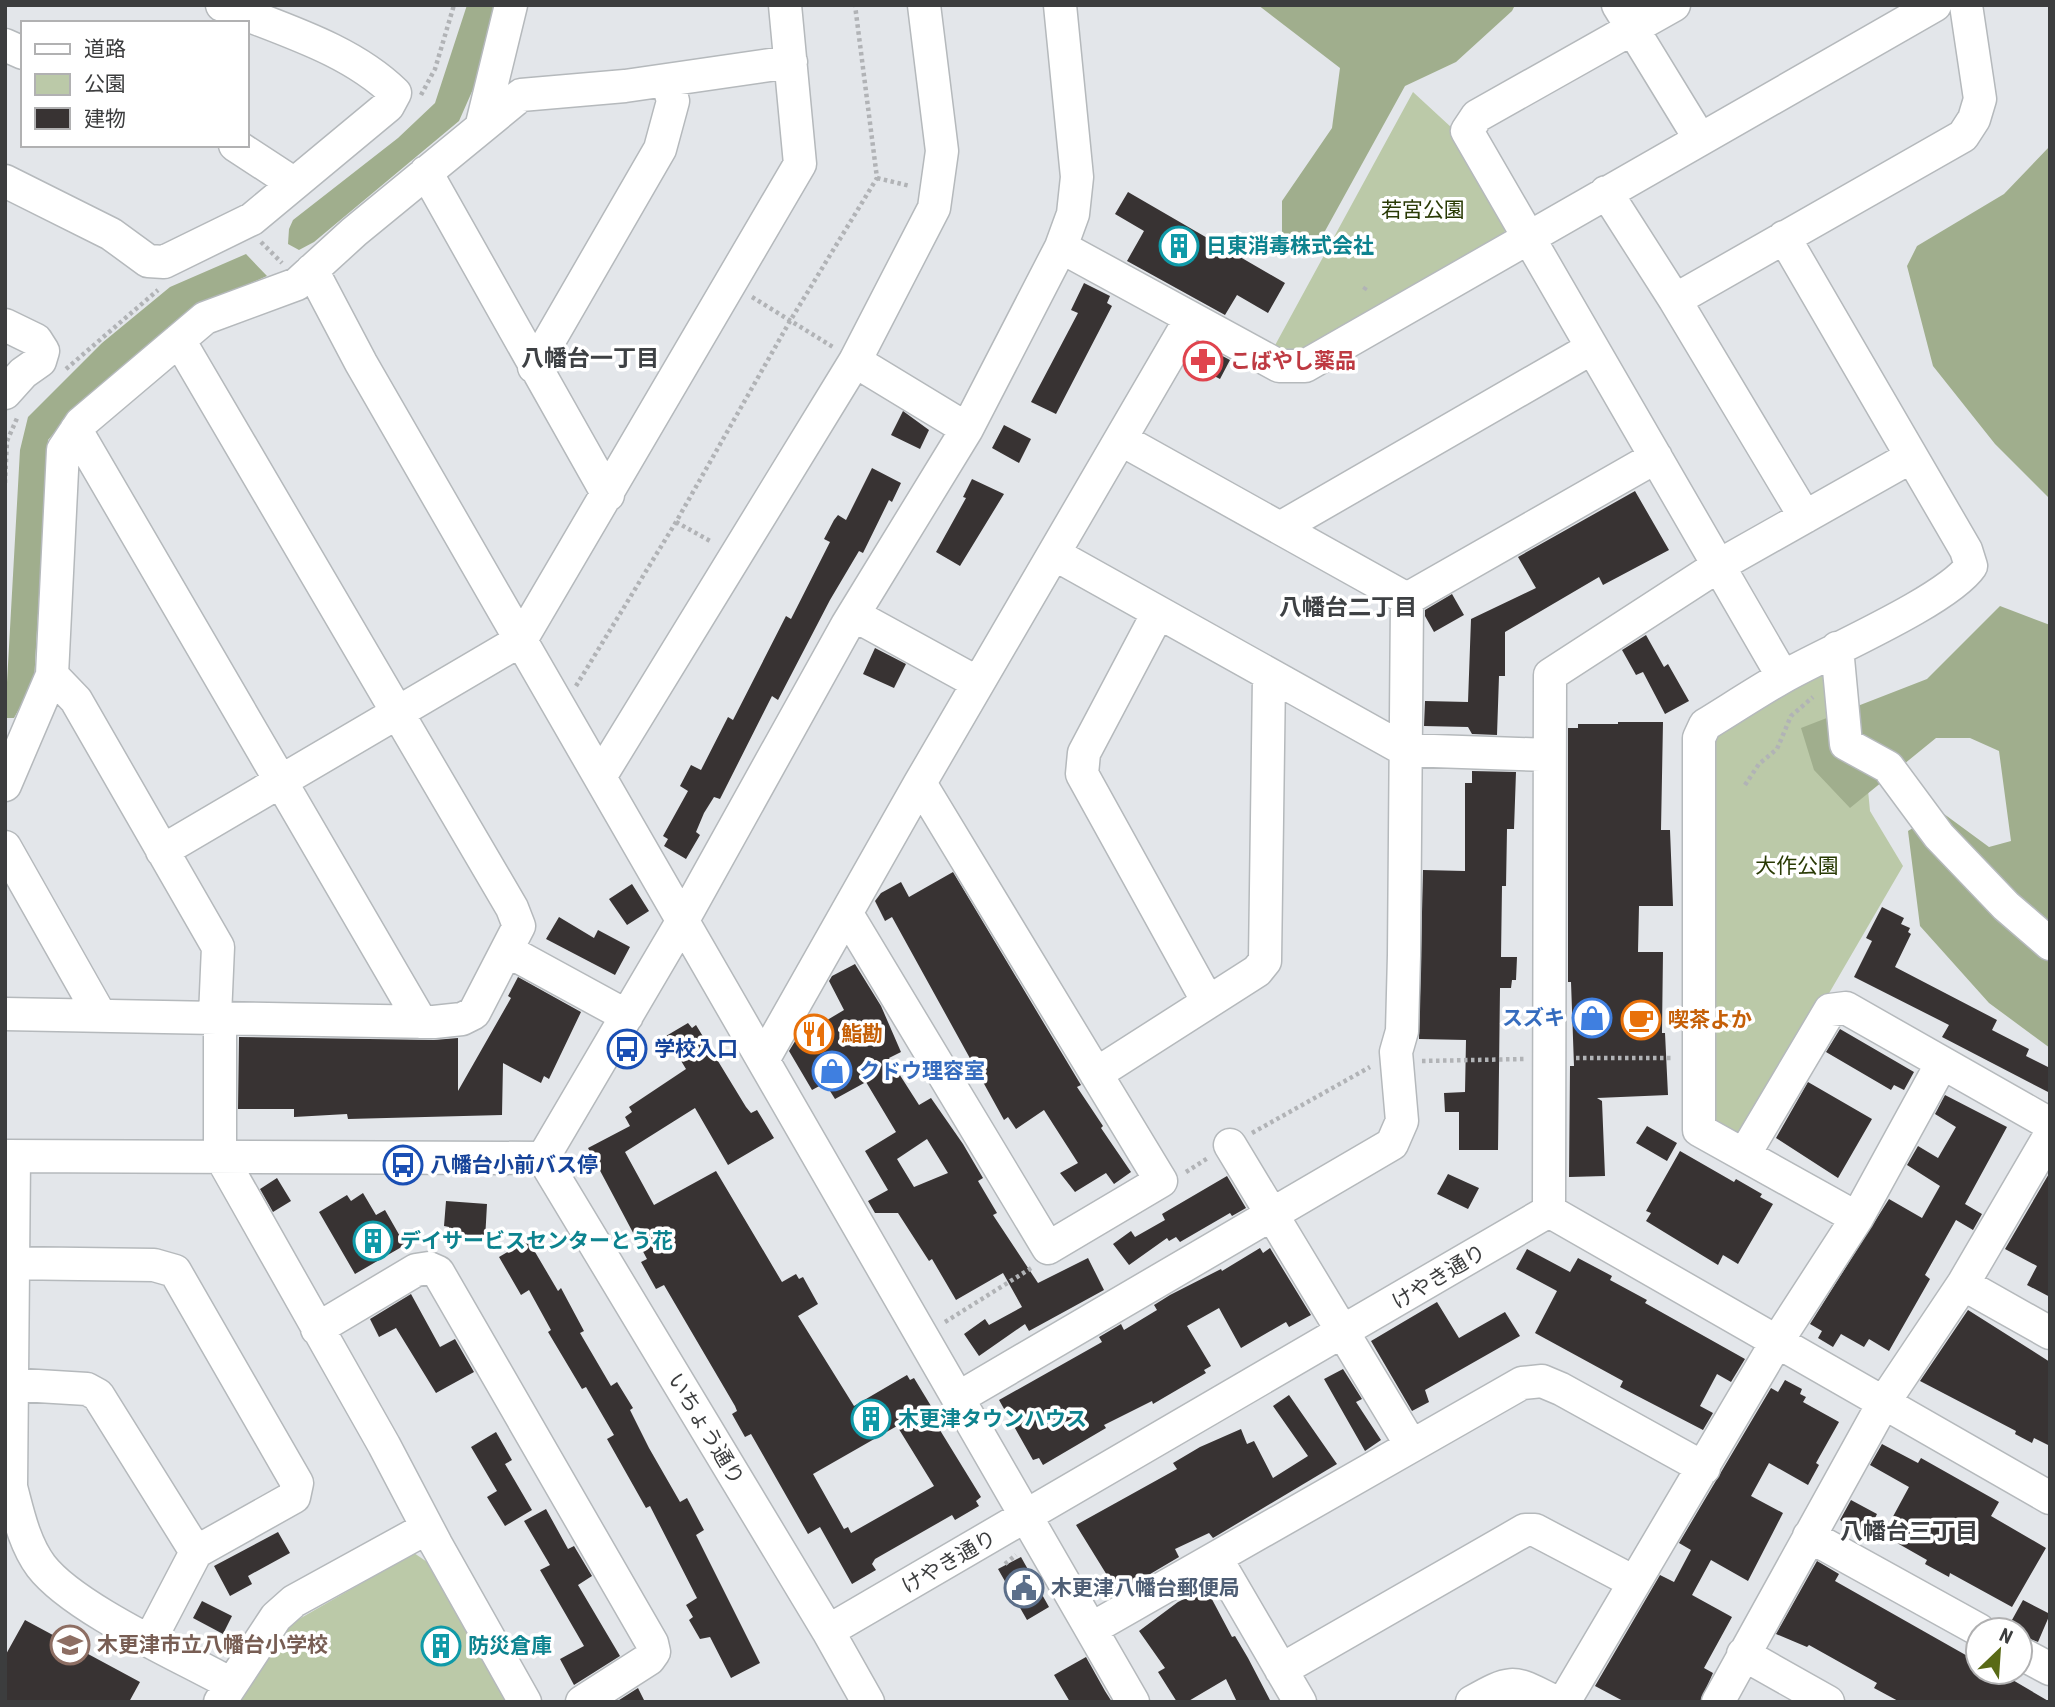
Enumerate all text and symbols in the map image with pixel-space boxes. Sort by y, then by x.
legend [21,21,248,147]
text: 道路 [84,37,126,61]
text: 公園 [84,72,126,96]
text: 建物 [84,107,126,131]
park label: 若宮公園 [1381,198,1465,222]
building icon: 日東消毒株式会社 [1158,225,1200,267]
place label: 日東消毒株式会社 [1206,234,1374,258]
pharmacy icon: こばやし薬品 [1182,340,1224,382]
district label: 八幡台一丁目 [521,345,659,372]
place label: こばやし薬品 [1230,349,1356,373]
district label: 八幡台二丁目 [1279,594,1417,621]
park label: 大作公園 [1755,854,1839,878]
shop icon: スズキ [1571,997,1613,1039]
cafe icon: 喫茶よか [1620,999,1662,1041]
place label: スズキ [1502,1006,1565,1030]
place label: 喫茶よか [1668,1008,1752,1032]
restaurant icon: 鮨勘 [793,1013,835,1055]
place label: 鮨勘 [841,1022,883,1046]
bus stop icon: 学校入口 [606,1028,648,1070]
place label: 学校入口 [654,1037,738,1061]
shop icon: クドウ理容室 [811,1050,853,1092]
place label: クドウ理容室 [859,1059,985,1083]
bus stop icon: 八幡台小前バス停 [382,1144,424,1186]
place label: 八幡台小前バス停 [430,1153,598,1177]
building icon: デイサービスセンターとう花 [352,1220,394,1262]
place label: デイサービスセンターとう花 [400,1229,673,1253]
street label: けやき通り [1388,1240,1490,1314]
street label: いちょう通り [663,1369,749,1489]
building icon: 木更津タウンハウス [850,1398,892,1440]
place label: 木更津タウンハウス [898,1407,1087,1431]
district label: 八幡台三丁目 [1840,1518,1978,1545]
street label: けやき通り [898,1525,1000,1599]
public building icon: 木更津八幡台郵便局 [1003,1567,1045,1609]
place label: 木更津八幡台郵便局 [1051,1576,1240,1600]
north arrow [1964,1616,2034,1686]
text: N [1996,1623,2016,1649]
school or university icon: 木更津市立八幡台小学校 [49,1624,91,1666]
building icon: 防災倉庫 [420,1625,462,1667]
place label: 木更津市立八幡台小学校 [97,1633,328,1657]
place label: 防災倉庫 [468,1634,552,1658]

